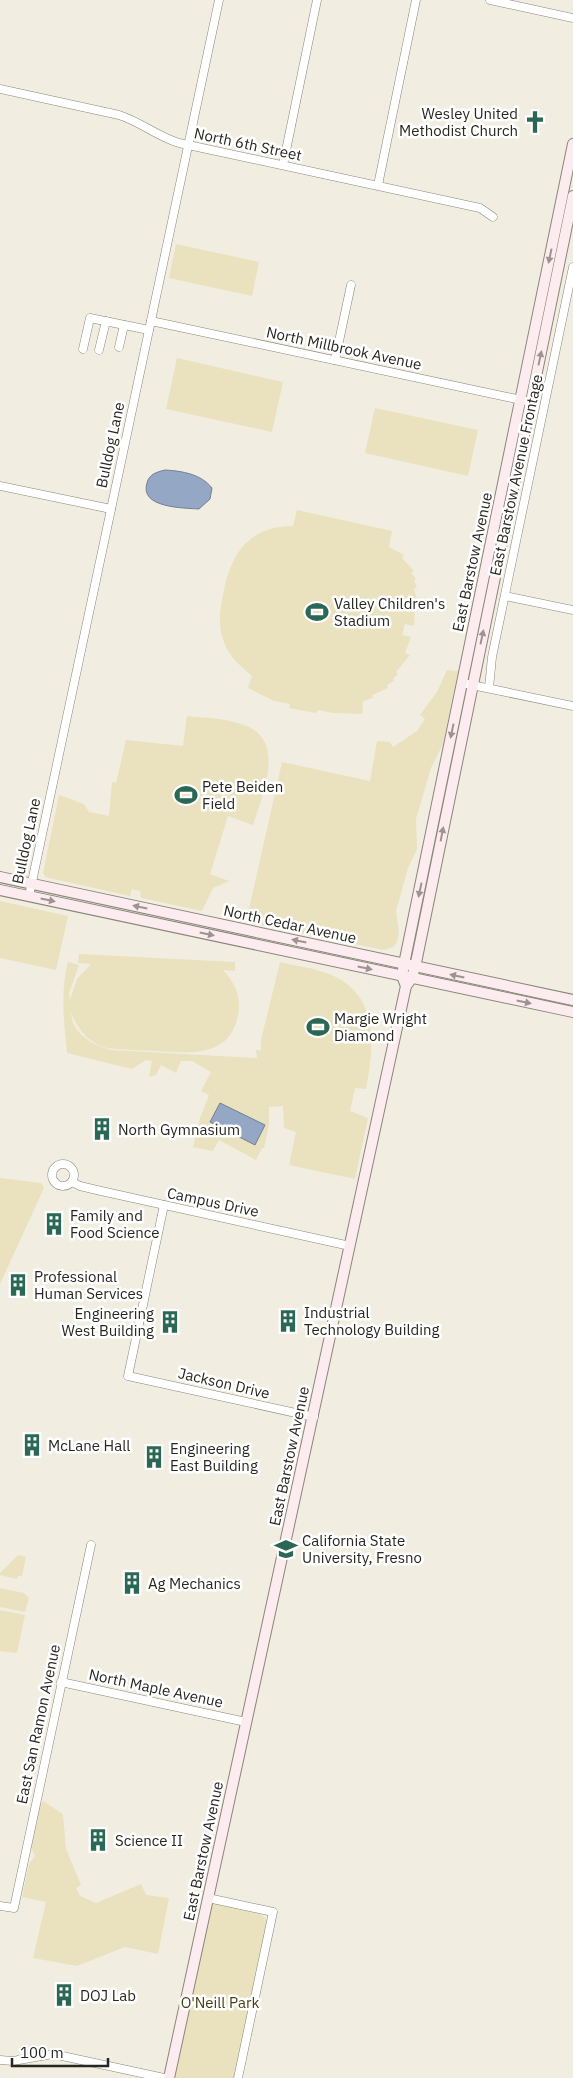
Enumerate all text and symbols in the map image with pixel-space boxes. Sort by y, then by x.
place label: Wesley United Methodist Church [399,104,518,140]
church icon: Wesley United Methodist Church [522,109,548,135]
street label: North 6th Street [193,123,303,165]
one-way arrow [546,248,554,264]
street label: North Millbrook Avenue [265,322,423,374]
one-way arrow [536,350,544,365]
street label: East Barstow Avenue Frontage [485,373,547,577]
street label: Bulldog Lane [92,400,128,490]
street label: East Barstow Avenue [448,491,496,633]
place label: Valley Children's Stadium [334,594,445,630]
sports icon: Valley Children's Stadium [304,599,330,625]
one-way arrow [479,629,487,645]
one-way arrow [448,723,456,739]
place label: Pete Beiden Field [202,777,283,813]
sports icon: Pete Beiden Field [173,782,199,808]
street label: Bulldog Lane [8,796,44,886]
one-way arrow [439,825,447,841]
one-way arrow [415,882,423,898]
one-way arrow [40,896,55,904]
street label: North Cedar Avenue [222,901,358,947]
one-way arrow [133,903,148,911]
one-way arrow [199,930,214,938]
one-way arrow [291,937,307,945]
one-way arrow [358,964,373,972]
one-way arrow [449,972,464,980]
one-way arrow [517,998,532,1006]
place label: Margie Wright Diamond [334,1009,427,1045]
sports icon: Margie Wright Diamond [305,1014,331,1040]
building icon: North Gymnasium [89,1116,115,1142]
place label: North Gymnasium [118,1120,240,1139]
street label: Campus Drive [165,1183,261,1221]
place label: Family and Food Science [70,1206,160,1242]
building icon: Family and Food Science [41,1211,67,1237]
place label: Professional Human Services [34,1267,143,1303]
building icon: Professional Human Services [5,1272,31,1298]
place label: Industrial Technology Building [304,1303,439,1339]
place label: Engineering West Building [62,1304,154,1340]
building icon: Industrial Technology Building [275,1308,301,1334]
building icon: Engineering West Building [157,1309,183,1335]
street label: Jackson Drive [176,1363,272,1403]
street label: East Barstow Avenue [265,1385,313,1527]
building icon: McLane Hall [19,1432,45,1458]
place label: McLane Hall [48,1436,130,1455]
place label: Engineering East Building [170,1439,258,1475]
building icon: Engineering East Building [141,1444,167,1470]
place label: California State University, Fresno [302,1531,422,1567]
school or university icon: California State University, Fresno [273,1536,299,1562]
building icon: Ag Mechanics [119,1570,145,1596]
place label: Ag Mechanics [148,1574,241,1593]
street label: East San Ramon Avenue [12,1642,64,1806]
street label: North Maple Avenue [87,1664,225,1712]
street label: East Barstow Avenue [179,1780,227,1922]
building icon: Science II [85,1827,111,1853]
place label: Science II [115,1831,183,1850]
building icon: DOJ Lab [51,1982,77,2008]
place label: DOJ Lab [80,1986,136,2005]
park label: O'Neill Park [181,1993,259,2012]
scale bar [12,2036,109,2068]
text: 100 m [20,2043,64,2062]

